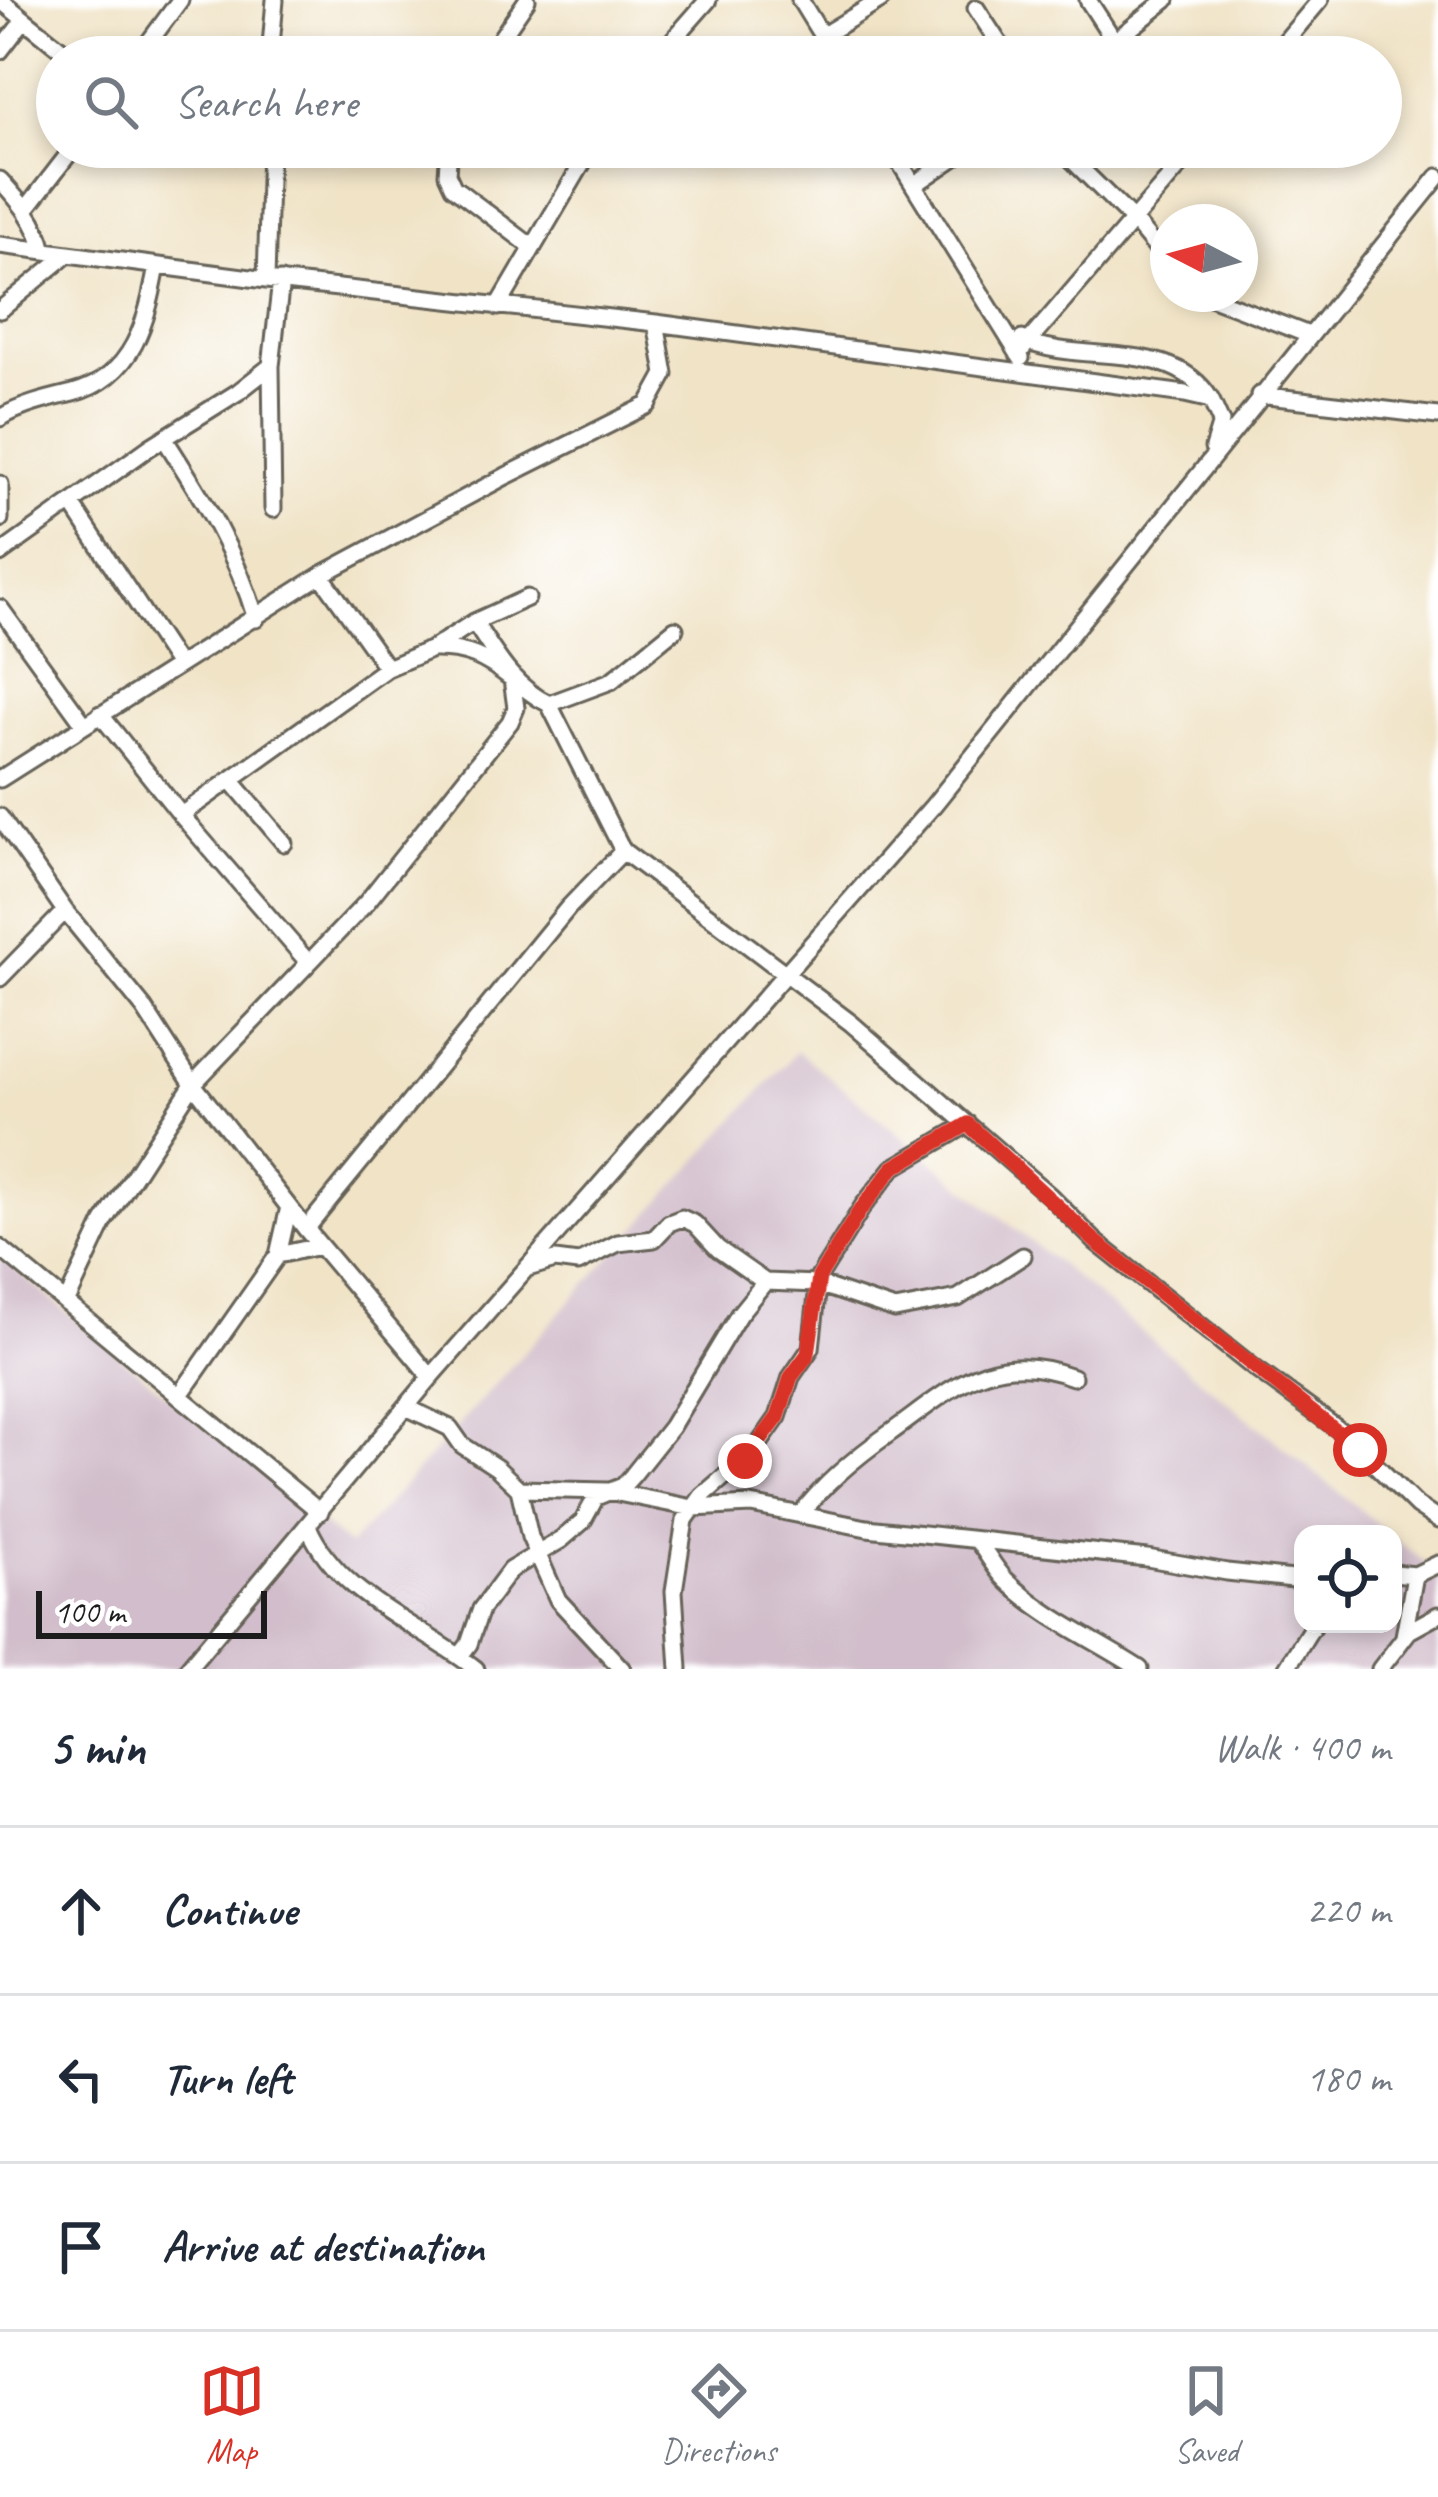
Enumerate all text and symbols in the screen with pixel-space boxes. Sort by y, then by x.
search box [36,36,1402,168]
icon: search [78,69,144,135]
text: Search here [174,74,357,131]
north arrow [1150,204,1258,312]
route start [1333,1423,1387,1477]
route end [718,1434,772,1488]
map controls [1294,1525,1402,1633]
button: locate [1294,1525,1402,1633]
scale bar [36,1585,267,1638]
text: 100 m [54,1591,125,1633]
text: 5 min [48,1715,145,1779]
text: Walk · 400 m [1214,1723,1390,1772]
icon: ahead [48,1878,114,1944]
text: Continue [162,1882,296,1939]
text: 220 m [1306,1886,1390,1935]
icon: left [48,2046,114,2112]
text: Turn left [162,2050,292,2107]
text: 180 m [1306,2054,1390,2103]
icon: arrive [48,2214,114,2280]
text: Arrive at destination [162,2218,484,2275]
tab: Map [199,2358,265,2472]
tab: Directions [662,2358,776,2472]
tab: Saved [1173,2358,1239,2472]

